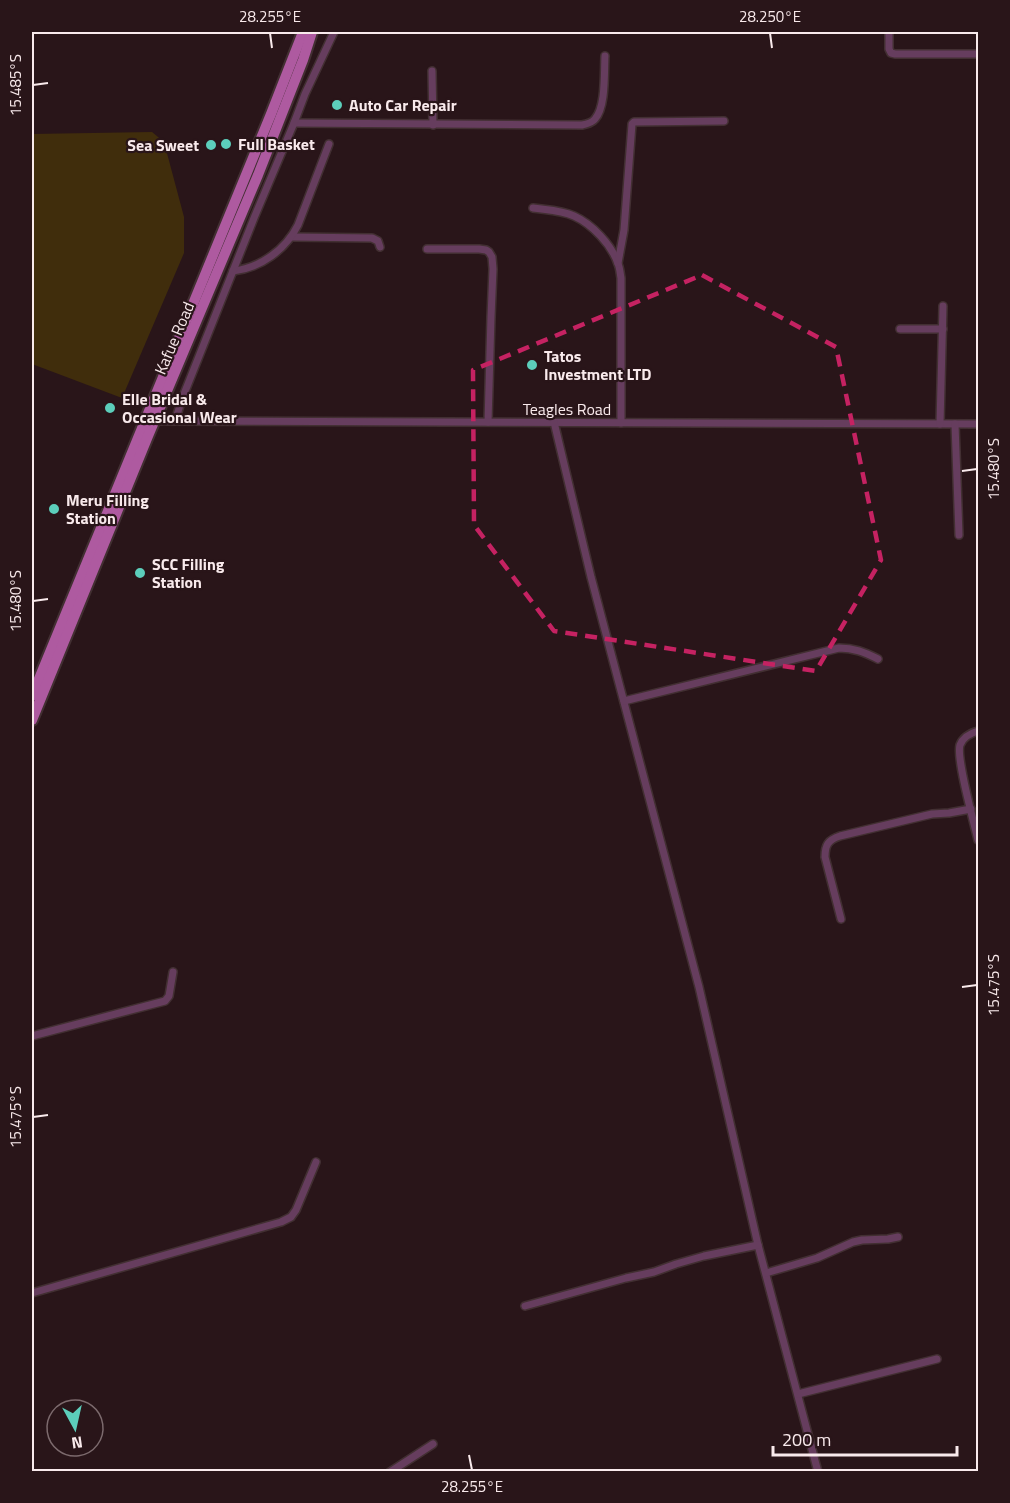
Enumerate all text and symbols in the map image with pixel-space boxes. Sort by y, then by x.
text: 28.255°E [239,5,301,28]
text: 28.250°E [739,5,801,28]
text: 15.485°S [4,54,27,116]
place label: Auto Car Repair [349,93,457,117]
marker: Auto Car Repair [330,98,344,112]
place label: Full Basket [238,132,315,156]
place label: Sea Sweet [127,133,199,157]
marker: Full Basket [219,137,233,151]
marker: Sea Sweet [204,138,218,152]
street label: Kafue Road [148,298,200,378]
place label: Tatos Investment LTD [544,344,652,386]
marker: Tatos Investment LTD [525,358,539,372]
place label: Elle Bridal & Occasional Wear [122,387,237,429]
street label: Teagles Road [523,397,611,421]
marker: Elle Bridal & Occasional Wear [103,401,117,415]
text: 15.480°S [982,438,1005,500]
place label: Meru Filling Station [66,488,149,530]
marker: Meru Filling Station [47,502,61,516]
place label: SCC Filling Station [152,552,225,594]
marker: SCC Filling Station [133,566,147,580]
text: 15.480°S [4,570,27,632]
text: 15.475°S [982,954,1005,1016]
text: 15.475°S [4,1086,27,1148]
north arrow [45,1398,105,1458]
scale bar [773,1419,958,1457]
text: 200 m [782,1426,831,1453]
text: N [70,1430,84,1456]
text: 28.255°E [441,1475,503,1498]

